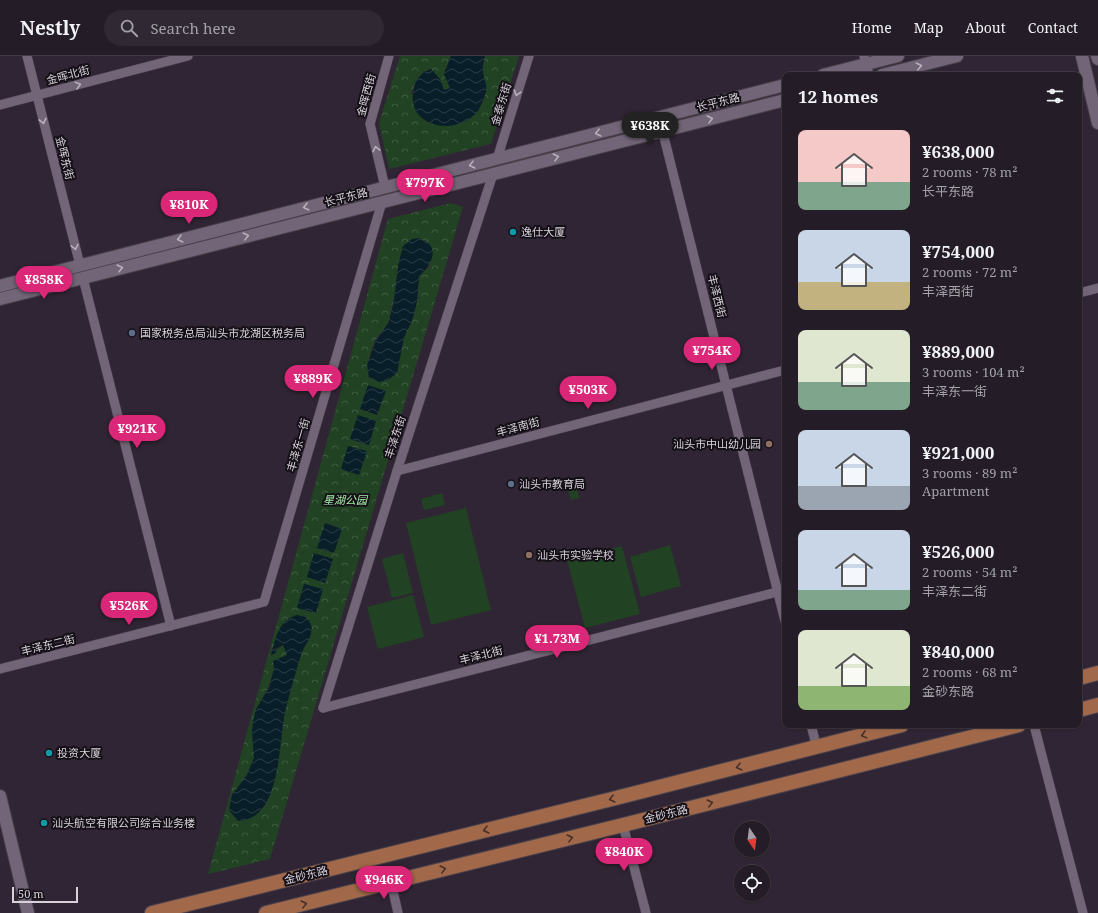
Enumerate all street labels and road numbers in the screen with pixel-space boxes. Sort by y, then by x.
street label: 金晖北街 [45,62,91,87]
street label: 金晖西街 [353,72,378,118]
street label: 金泰东街 [487,81,514,127]
street label: 长平东路 [695,89,741,114]
street label: 金晖东街 [53,135,78,181]
street label: 长平东路 [323,184,369,209]
street label: 丰泽西街 [705,273,730,319]
street label: 丰泽东街 [381,414,408,460]
street label: 丰泽南街 [495,414,541,439]
street label: 丰泽东一街 [283,416,312,473]
street label: 丰泽东二街 [19,631,76,658]
street label: 丰泽北街 [458,642,504,667]
street label: 金砂东路 [643,801,689,826]
street label: 金砂东路 [283,862,329,887]

